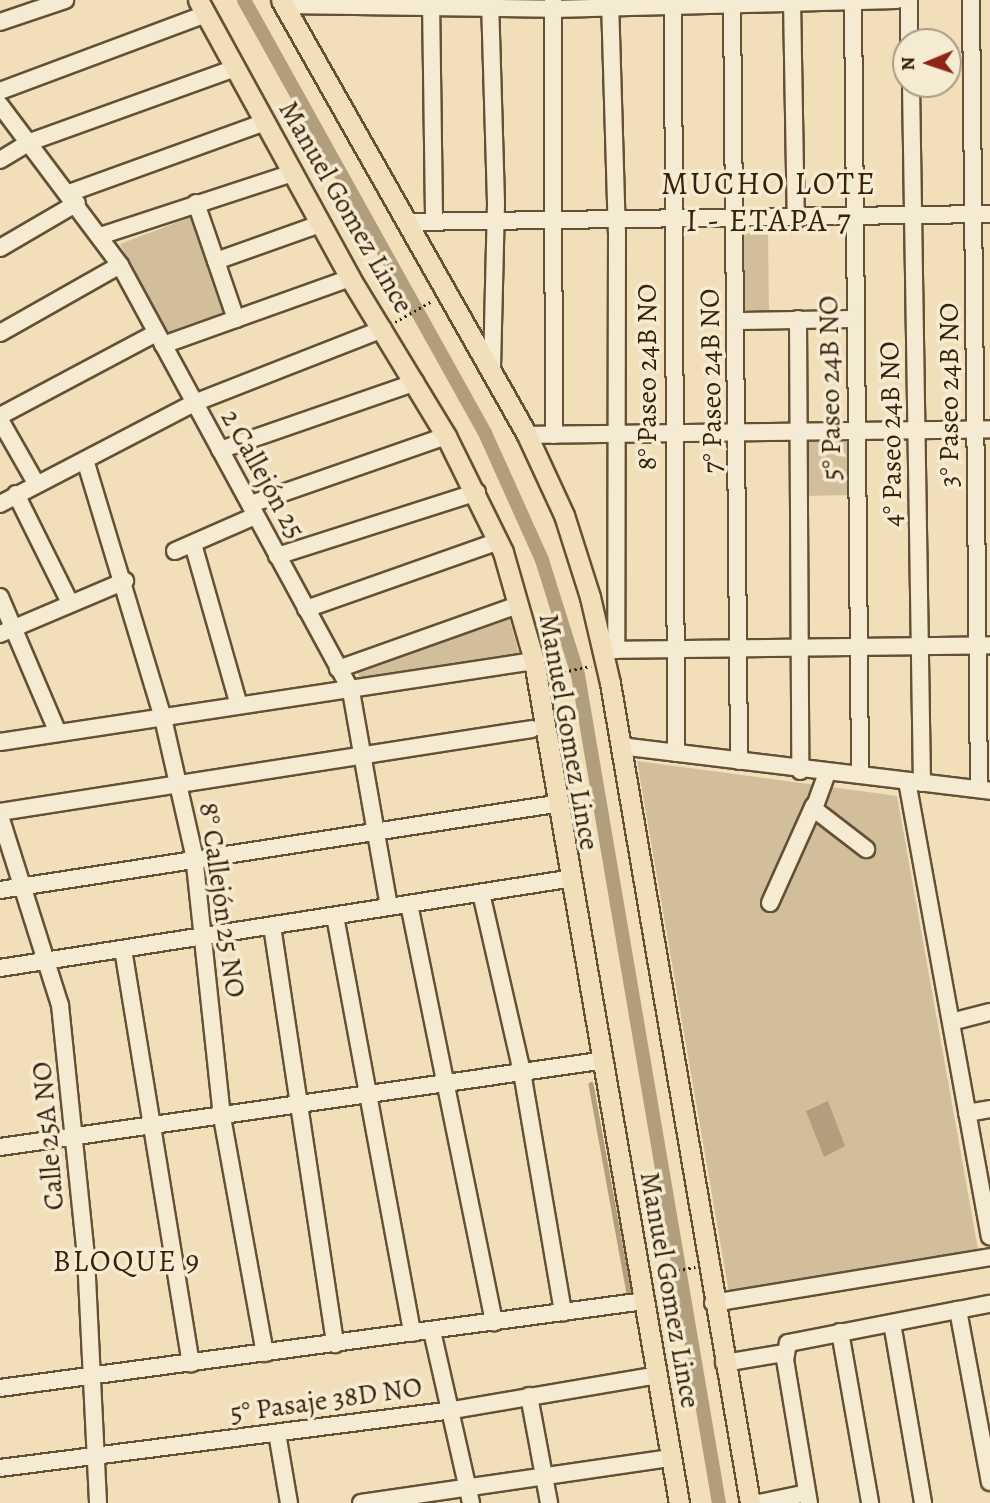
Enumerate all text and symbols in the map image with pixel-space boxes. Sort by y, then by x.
north arrow [892,28,962,98]
text: N [895,56,921,71]
street label: Manuel Gomez Lince [272,95,420,319]
district label: MUCHO LOTE I - ETAPA 7 [662,165,876,240]
street label: 8° Paseo 24B NO [630,284,664,470]
street label: 7° Paseo 24B NO [693,288,729,474]
street label: 5° Paseo 24B NO [812,295,848,481]
street label: 3° Paseo 24B NO [932,303,966,487]
street label: 4° Paseo 24B NO [873,341,909,527]
street label: 2 Callejón 25 [214,403,312,545]
street label: Manuel Gomez Lince [532,611,606,853]
street label: 8° Callejón 25 NO [192,800,252,1000]
street label: Calle 25A NO [25,1060,71,1212]
street label: Manuel Gomez Lince [633,1169,707,1411]
district label: BLOQUE 9 [54,1243,200,1279]
street label: 5° Pasaje 38D NO [228,1370,424,1430]

